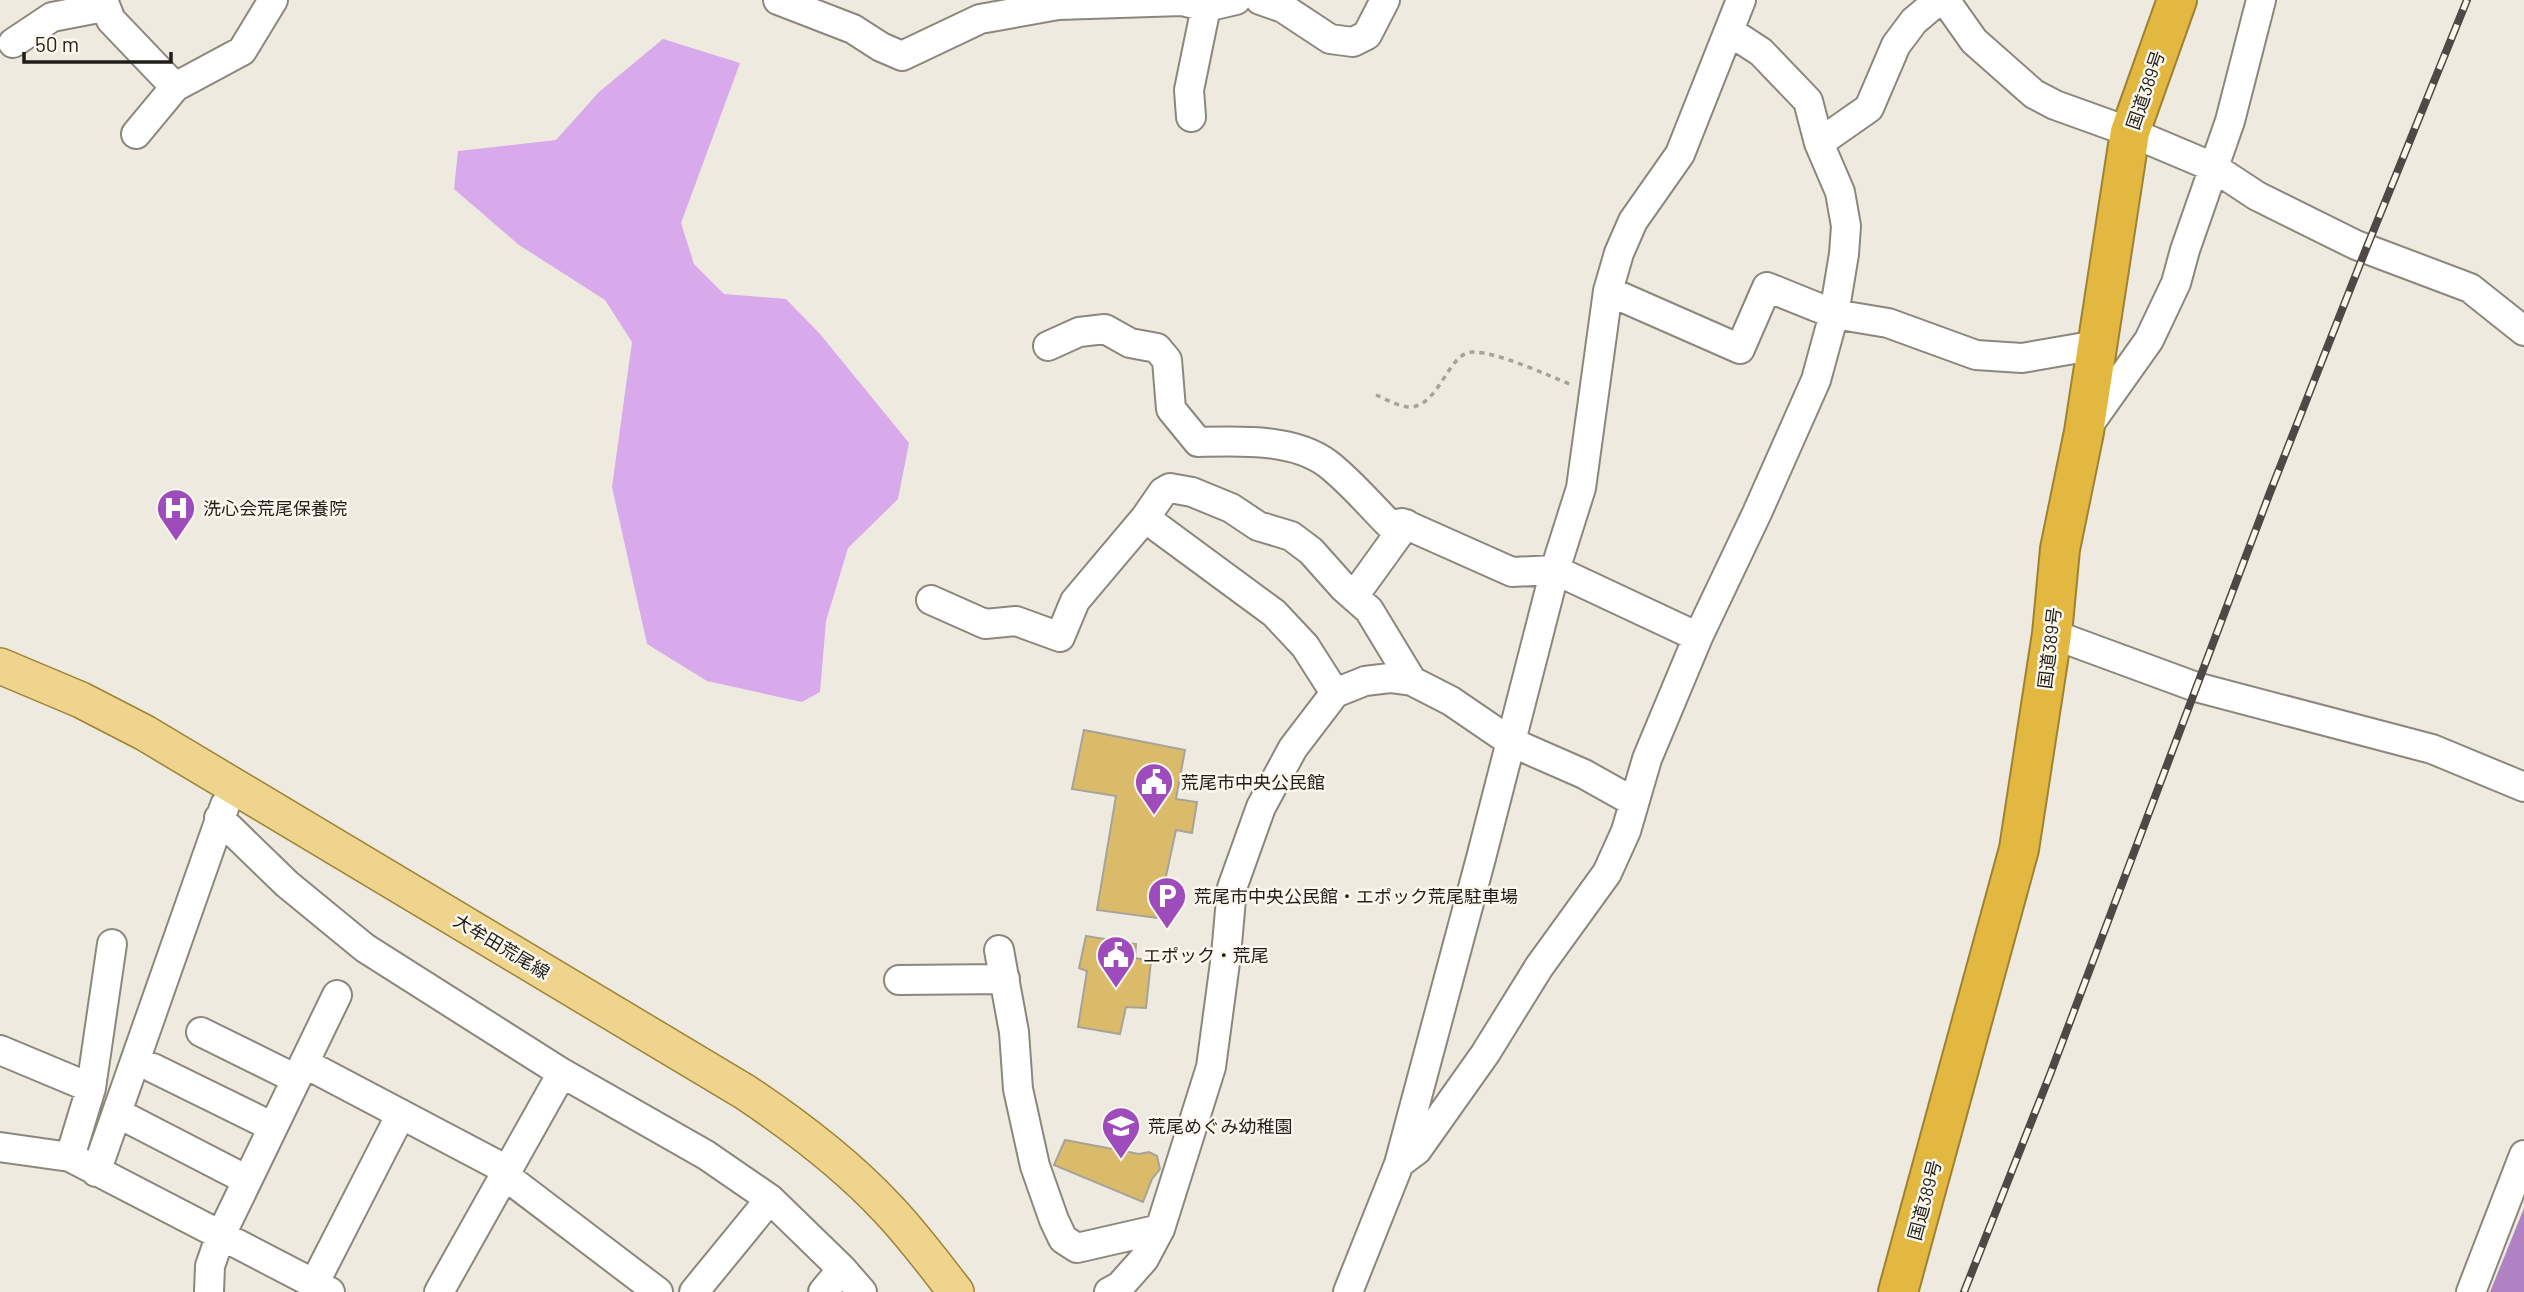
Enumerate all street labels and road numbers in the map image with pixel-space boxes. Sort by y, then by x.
street label: 国道389号 [2121,48,2169,132]
street label: 国道389号 [2033,606,2065,690]
street label: 大牟田荒尾線 [450,909,554,983]
street label: 国道389号 [1903,1158,1945,1242]

